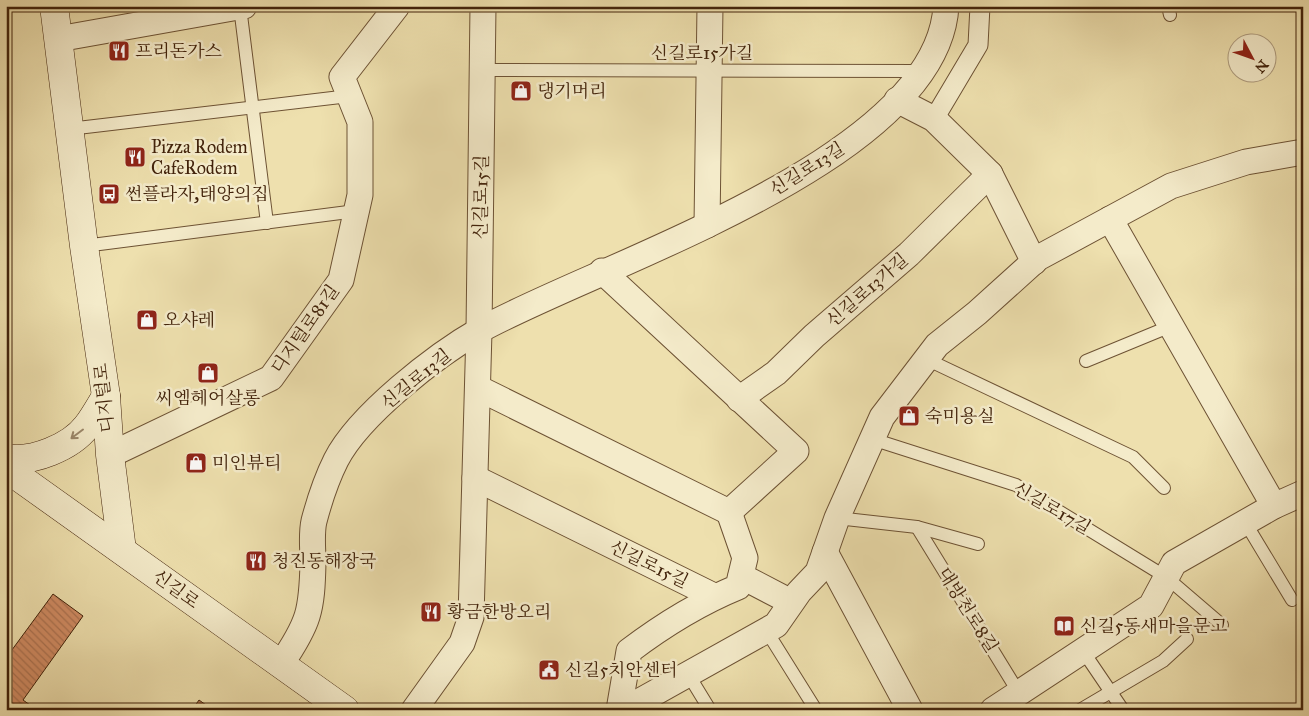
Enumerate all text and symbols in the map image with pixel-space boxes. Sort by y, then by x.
north arrow [1226,32,1276,82]
restaurant icon: 프리돈가스 [107,39,131,63]
place label: 프리돈가스 [135,40,223,62]
street label: 신길로15가길 [651,42,753,64]
text: N [1251,56,1272,76]
shop icon: 댕기머리 [509,79,533,103]
place label: 댕기머리 [537,80,607,102]
place label: Pizza Rodem CafeRodem [151,136,248,179]
street label: 신길로13길 [766,137,848,201]
restaurant icon: Pizza Rodem CafeRodem [123,145,147,169]
street label: 신길로15길 [469,154,493,240]
bus stop icon: 썬플라자,태양의집 [97,182,121,206]
place label: 썬플라자,태양의집 [125,183,269,205]
street label: 신길로13가길 [822,248,912,332]
street label: 디지털로81길 [266,280,344,378]
shop icon: 오샤레 [135,308,159,332]
place label: 오샤레 [163,309,215,331]
street label: 신길로13길 [376,344,456,414]
shop icon: 씨엠헤어살롱 [196,361,220,385]
street label: 디지털로 [89,362,119,434]
place label: 씨엠헤어살롱 [156,387,260,409]
shop icon: 숙미용실 [897,404,921,428]
place label: 숙미용실 [925,405,995,427]
one-way arrow [71,429,84,440]
shop icon: 미인뷰티 [184,451,208,475]
place label: 미인뷰티 [212,452,282,474]
street label: 신길로17길 [1009,477,1095,539]
street label: 신길로15길 [606,536,692,592]
restaurant icon: 청진동해장국 [244,549,268,573]
place label: 청진동해장국 [272,550,376,572]
street label: 대방천로8길 [933,563,1003,657]
street label: 신길로 [148,565,204,613]
restaurant icon: 황금한방오리 [419,600,443,624]
place label: 황금한방오리 [447,601,551,623]
library icon: 신길5동새마을문고 [1052,614,1076,638]
place label: 신길5동새마을문고 [1080,615,1228,637]
public building icon: 신길5치안센터 [537,658,561,682]
place label: 신길5치안센터 [565,659,678,681]

